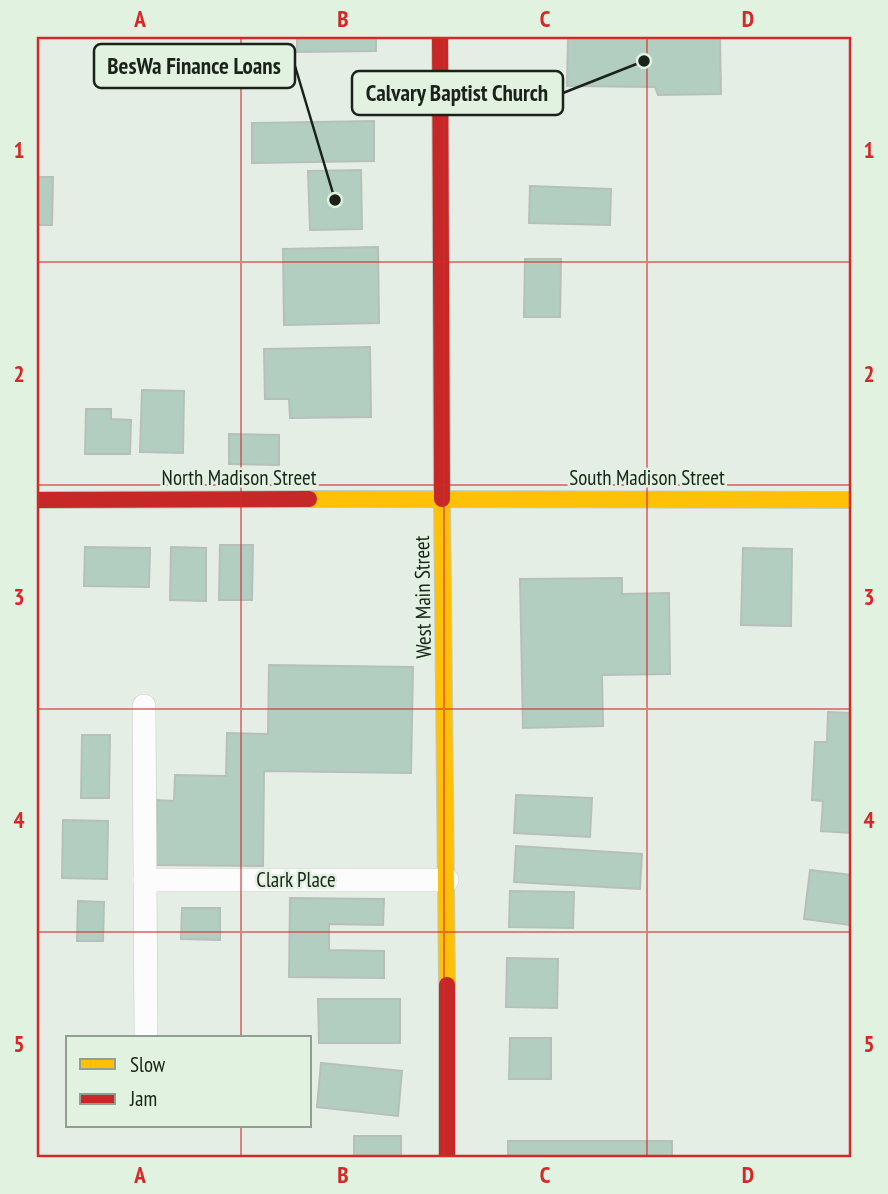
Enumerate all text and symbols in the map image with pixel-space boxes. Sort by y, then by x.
text: A [133,4,146,33]
text: B [337,4,349,33]
text: C [540,4,551,33]
text: D [742,4,754,33]
callout: BesWa Finance Loans [94,44,295,88]
text: BesWa Finance Loans [107,51,281,80]
callout: Calvary Baptist Church [352,71,563,115]
text: Calvary Baptist Church [366,78,548,107]
text: 1 [14,135,25,164]
text: 1 [864,135,875,164]
text: 2 [14,359,25,388]
text: 2 [864,359,875,388]
street label: North Madison Street [162,464,317,491]
street label: South Madison Street [569,464,725,491]
street label: West Main Street [408,535,437,659]
text: 3 [14,582,25,611]
text: 3 [864,582,875,611]
text: 4 [14,805,25,834]
text: 4 [864,805,875,834]
street label: Clark Place [256,866,336,893]
text: 5 [14,1029,25,1058]
text: 5 [864,1029,875,1058]
legend [66,1036,312,1128]
text: Slow [130,1051,166,1078]
text: Jam [129,1085,157,1112]
text: A [133,1160,146,1189]
text: B [337,1160,349,1189]
text: C [540,1160,551,1189]
text: D [742,1160,754,1189]

